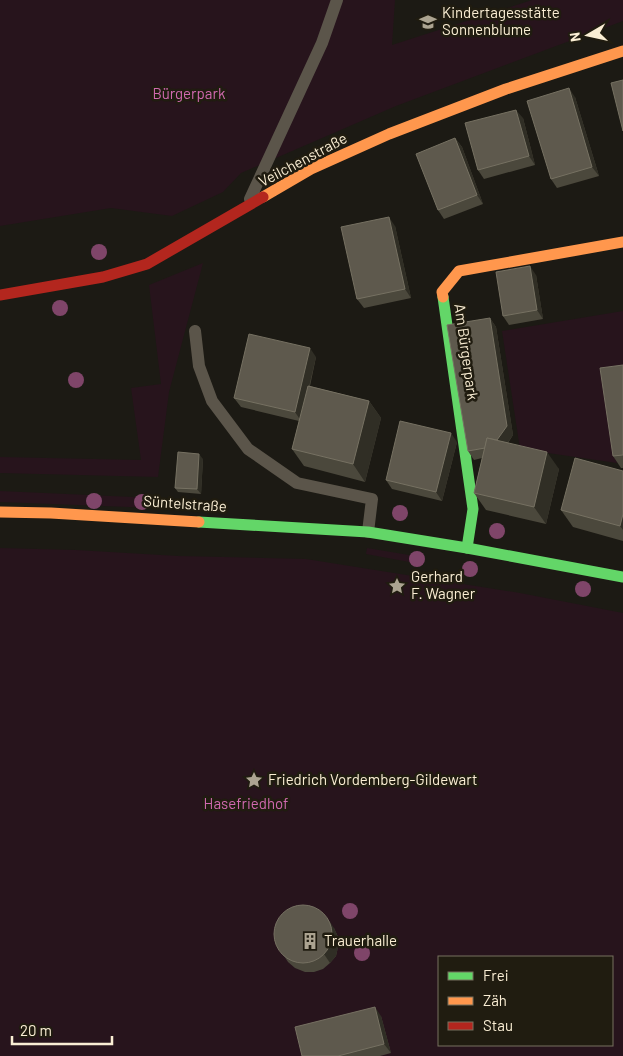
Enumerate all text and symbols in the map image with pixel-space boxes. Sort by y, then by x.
place label: Kindertagesstätte Sonnenblume [442,3,560,38]
north arrow [563,10,613,60]
school or university icon: Kindertagesstätte Sonnenblume [418,12,438,32]
text: N [566,31,584,43]
park label: Bürgerpark [153,84,226,102]
street label: Veilchenstraße [255,128,350,190]
street label: Am Bürgerpark [451,302,483,402]
street label: Süntelstraße [143,491,227,515]
place label: Gerhard F. Wagner [411,567,476,602]
place icon: Gerhard F. Wagner [387,576,407,596]
place icon: Friedrich Vordemberg-Gildewart [244,770,264,790]
place label: Friedrich Vordemberg-Gildewart [268,770,477,788]
park label: Hasefriedhof [204,794,288,812]
building icon: Trauerhalle [300,931,320,951]
place label: Trauerhalle [324,931,397,949]
legend [438,956,613,1046]
text: Frei [483,966,509,984]
text: Zäh [483,991,507,1009]
scale bar [12,1014,112,1046]
text: Stau [483,1016,513,1034]
text: 20 m [20,1021,52,1039]

